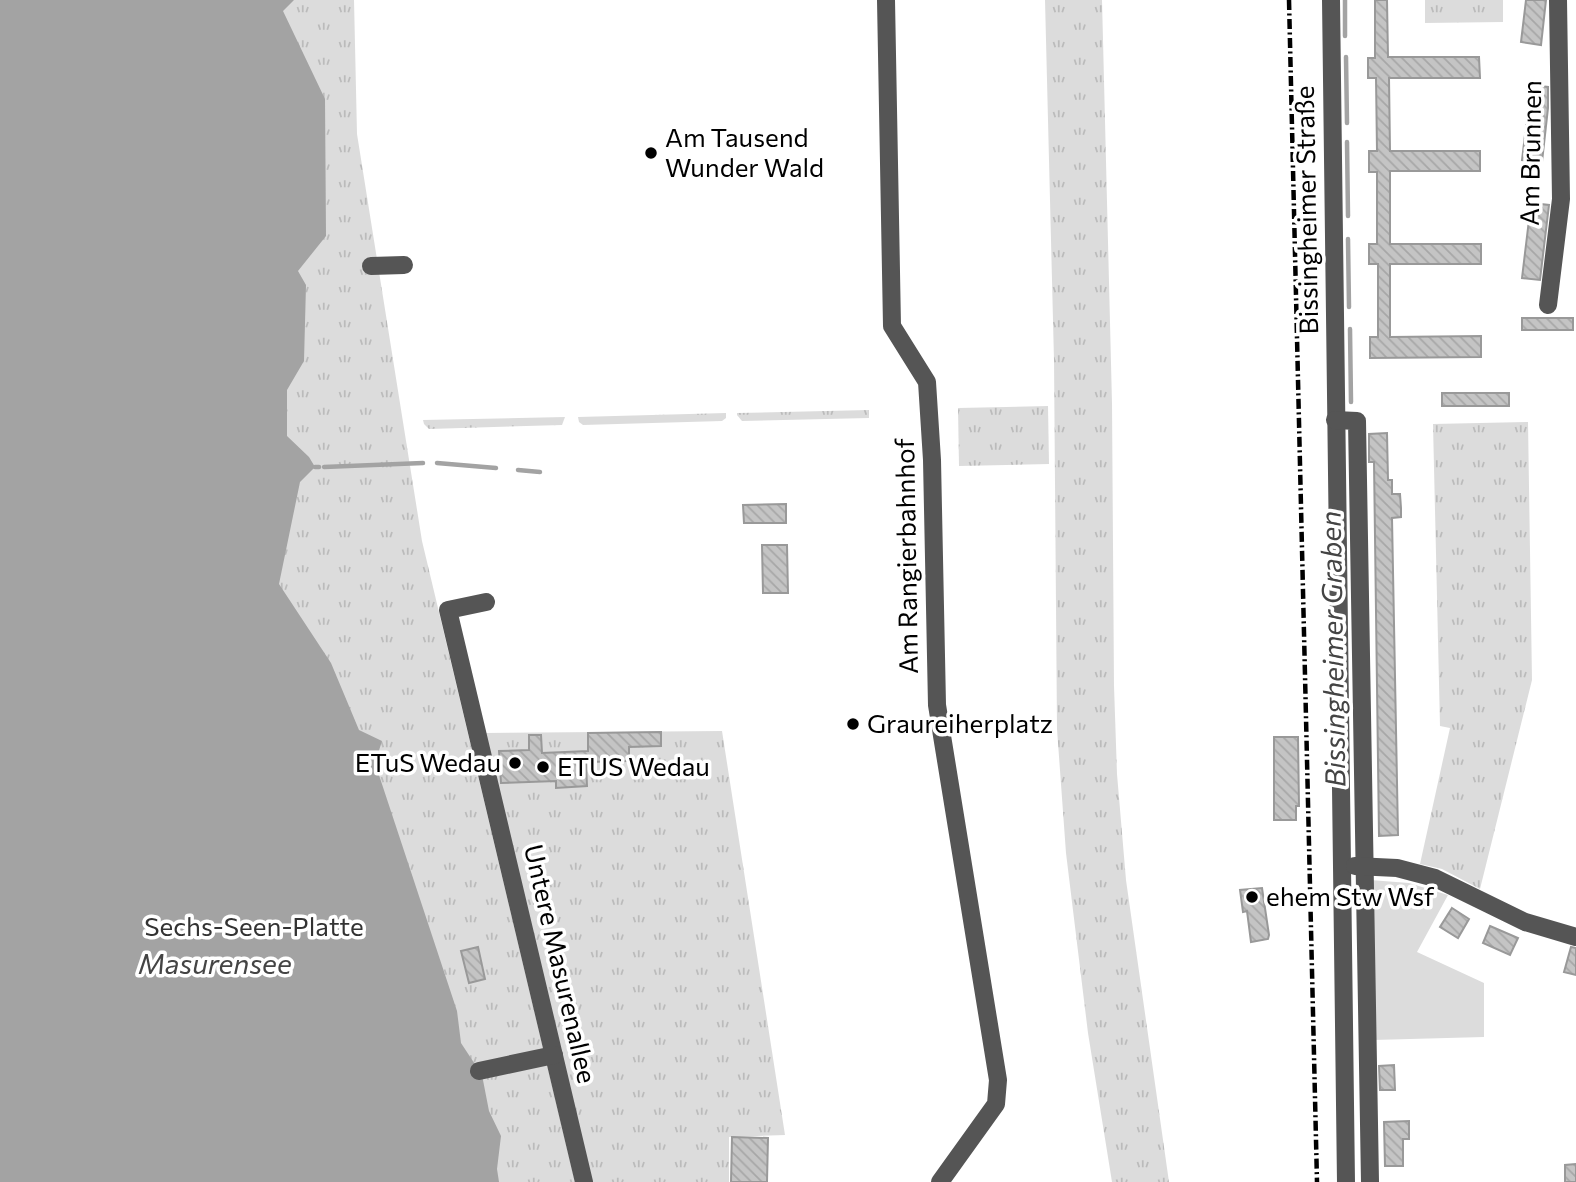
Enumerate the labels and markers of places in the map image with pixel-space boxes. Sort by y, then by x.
place label: Am Tausend Wunder Wald [665,121,824,182]
marker: Am Tausend Wunder Wald [643,145,659,161]
place label: Graureiherplatz [867,707,1053,738]
marker: Graureiherplatz [845,716,861,732]
place label: ETuS Wedau [355,746,501,777]
place label: ETUS Wedau [557,750,710,781]
marker: ETuS Wedau [507,755,523,771]
marker: ETUS Wedau [535,759,551,775]
place label: ehem Stw Wsf [1266,880,1435,911]
marker: ehem Stw Wsf [1244,889,1260,905]

